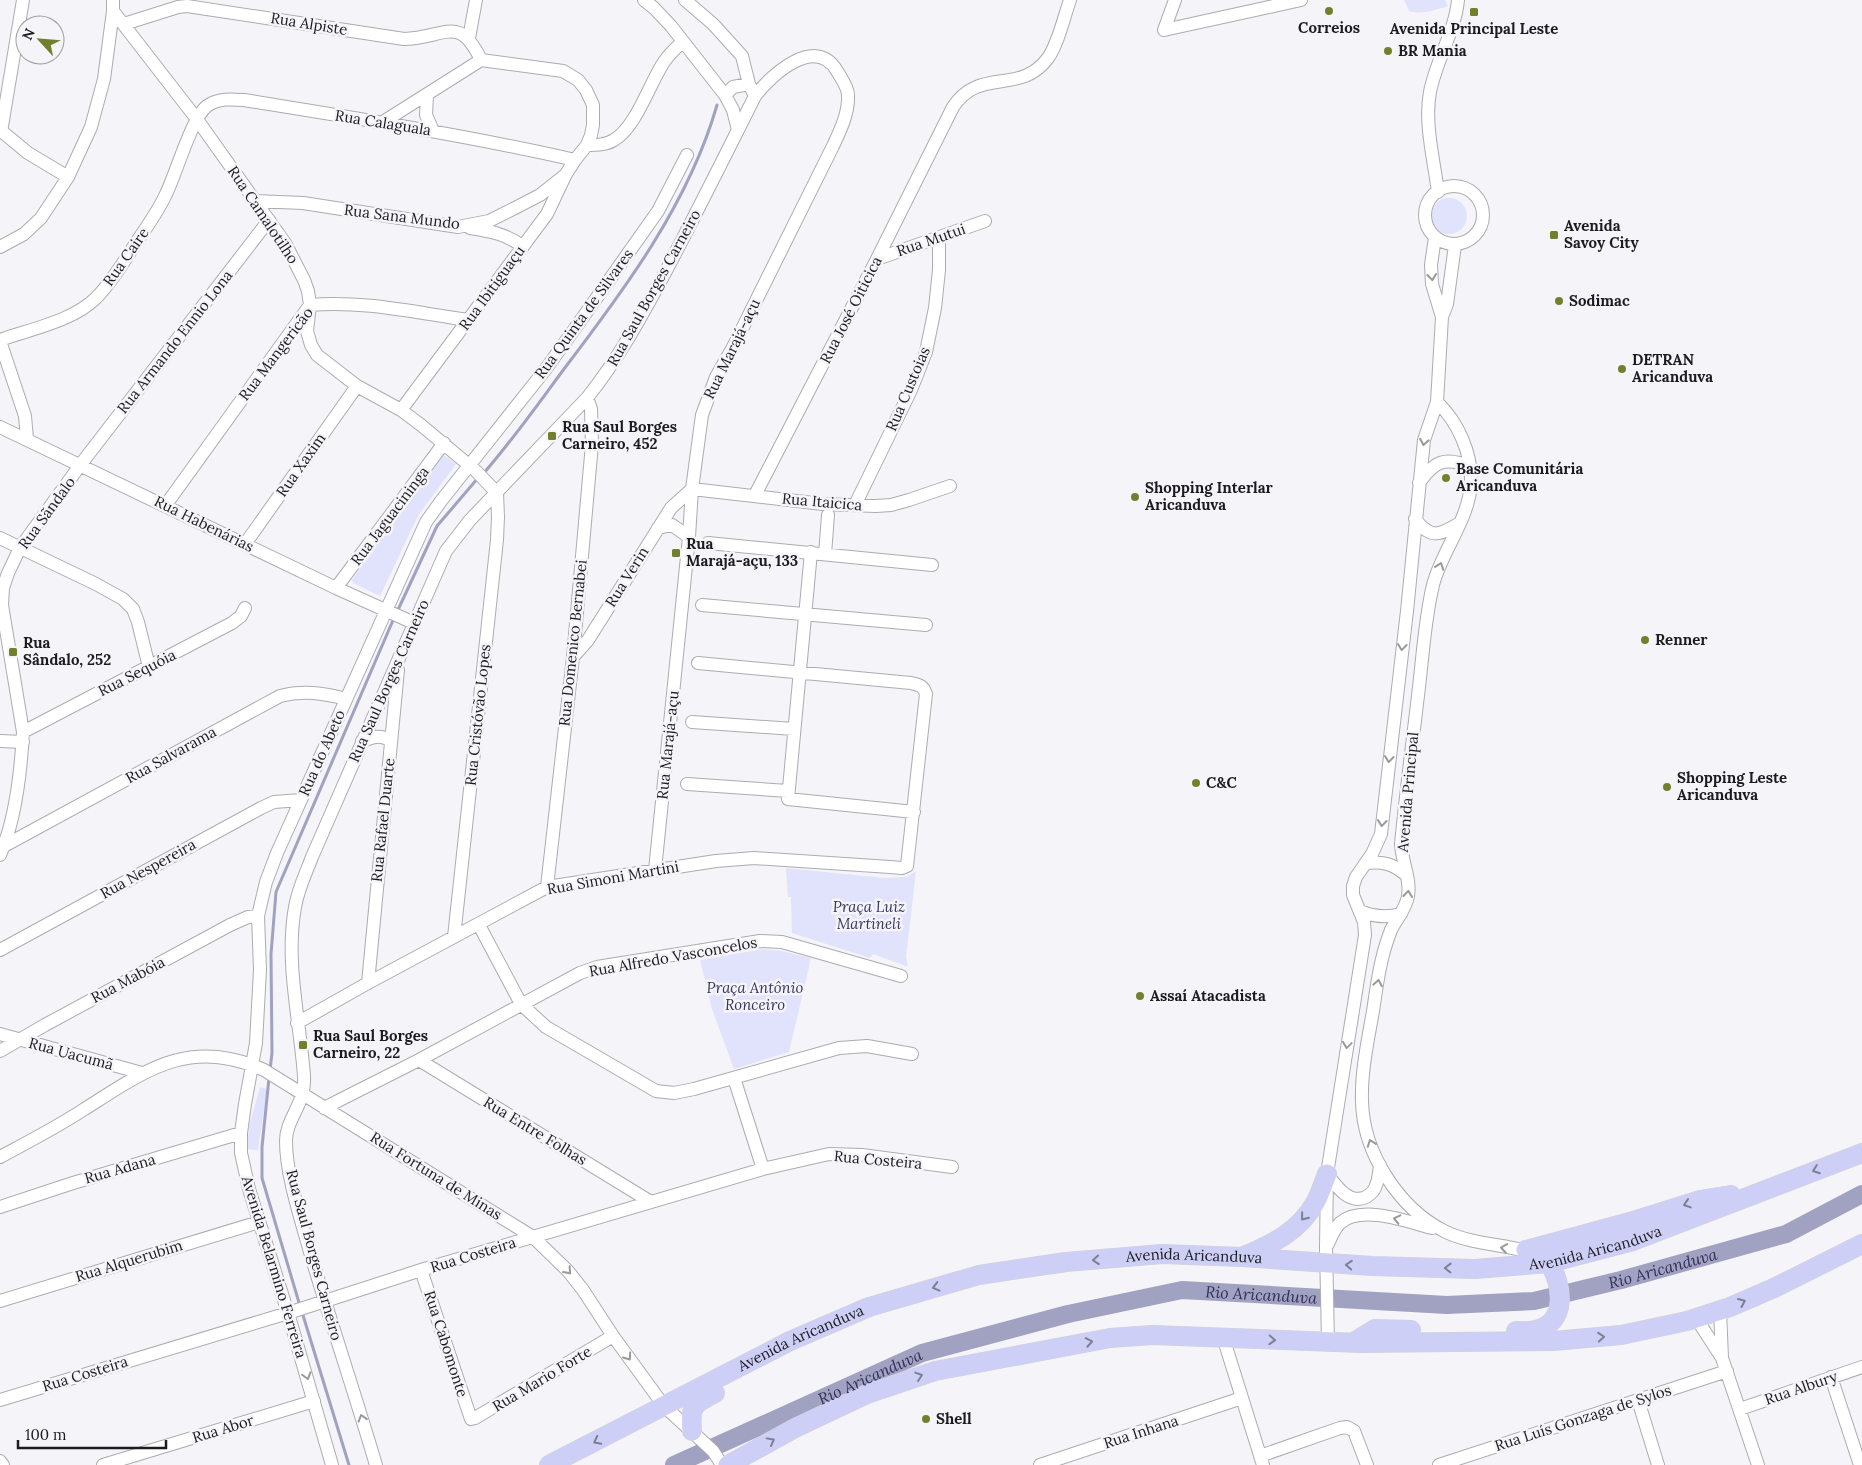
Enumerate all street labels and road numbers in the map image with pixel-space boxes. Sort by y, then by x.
street label: Rua Alpiste [269,8,349,39]
street label: Rua Calaguala [334,106,433,140]
street label: Rua Camalotilho [224,162,303,268]
street label: Rua Sana Mundo [343,200,461,233]
street label: Rua Saul Borges Carneiro [603,206,705,369]
street label: Rua Mutui [894,219,968,260]
street label: Rua Caire [99,224,153,290]
street label: Rua Ibitiguaçu [454,242,529,334]
street label: Rua Quinta de Silvares [530,245,637,382]
street label: Rua José Oiticica [815,253,886,367]
street label: Rua Armando Ennio Lona [113,266,237,417]
street label: Rua Marajá-açu [699,295,764,402]
street label: Rua Mangericão [234,303,317,404]
street label: Rua Custoias [881,344,934,434]
street label: Rua Xaxim [272,429,329,500]
street label: Rua Jaguacininga [346,462,433,569]
street label: Rua Sãndalo [14,473,79,553]
street label: Rua Itaicica [781,489,863,514]
street label: Rua Habenárias [151,491,257,556]
street label: Rua Verin [601,543,652,610]
street label: Rua Domenico Bernabei [554,559,591,727]
street label: Rua Saul Borges Carneiro [344,596,433,765]
street label: Rua Cristóvão Lopes [461,643,494,787]
street label: Rua Sequóia [95,645,179,700]
street label: Rua Marajá-açu [652,690,683,800]
street label: Rua do Abeto [294,706,349,799]
street label: Rua Salvarama [122,722,220,787]
street label: Avenida Principal [1393,731,1422,854]
street label: Rua Rafael Duarte [367,757,398,883]
street label: Rua Nespereira [97,834,199,903]
street label: Rua Simoni Martini [545,857,680,898]
street label: Rua Alfredo Vasconcelos [587,932,759,981]
street label: Rua Mabóia [88,952,168,1007]
street label: Rua Uacumã [27,1033,116,1074]
street label: Rua Entre Folhas [480,1092,590,1169]
street label: Rua Fortuna de Minas [367,1127,506,1224]
street label: Rua Costeira [833,1146,923,1173]
street label: Rua Adana [82,1149,158,1188]
street label: Rua Saul Borges Carneiro [282,1167,347,1343]
street label: Avenida Belarmino Ferreira [237,1173,311,1360]
street label: Avenida Aricanduva [1527,1221,1664,1274]
street label: Rua Costeira [428,1232,518,1277]
street label: Rua Alquerubim [73,1235,185,1286]
street label: Avenida Aricanduva [1124,1244,1263,1267]
street label: Rua Cabomonte [420,1288,473,1400]
street label: Avenida Aricanduva [733,1300,867,1376]
street label: Rua Mario Forte [489,1342,595,1416]
street label: Rua Costeira [40,1351,130,1396]
street label: Rua Albury [1762,1366,1840,1409]
street label: Rua Luís Gonzaga de Sylos [1492,1380,1674,1455]
street label: Rua Abor [190,1410,256,1447]
street label: Rua Inhana [1101,1410,1181,1453]

